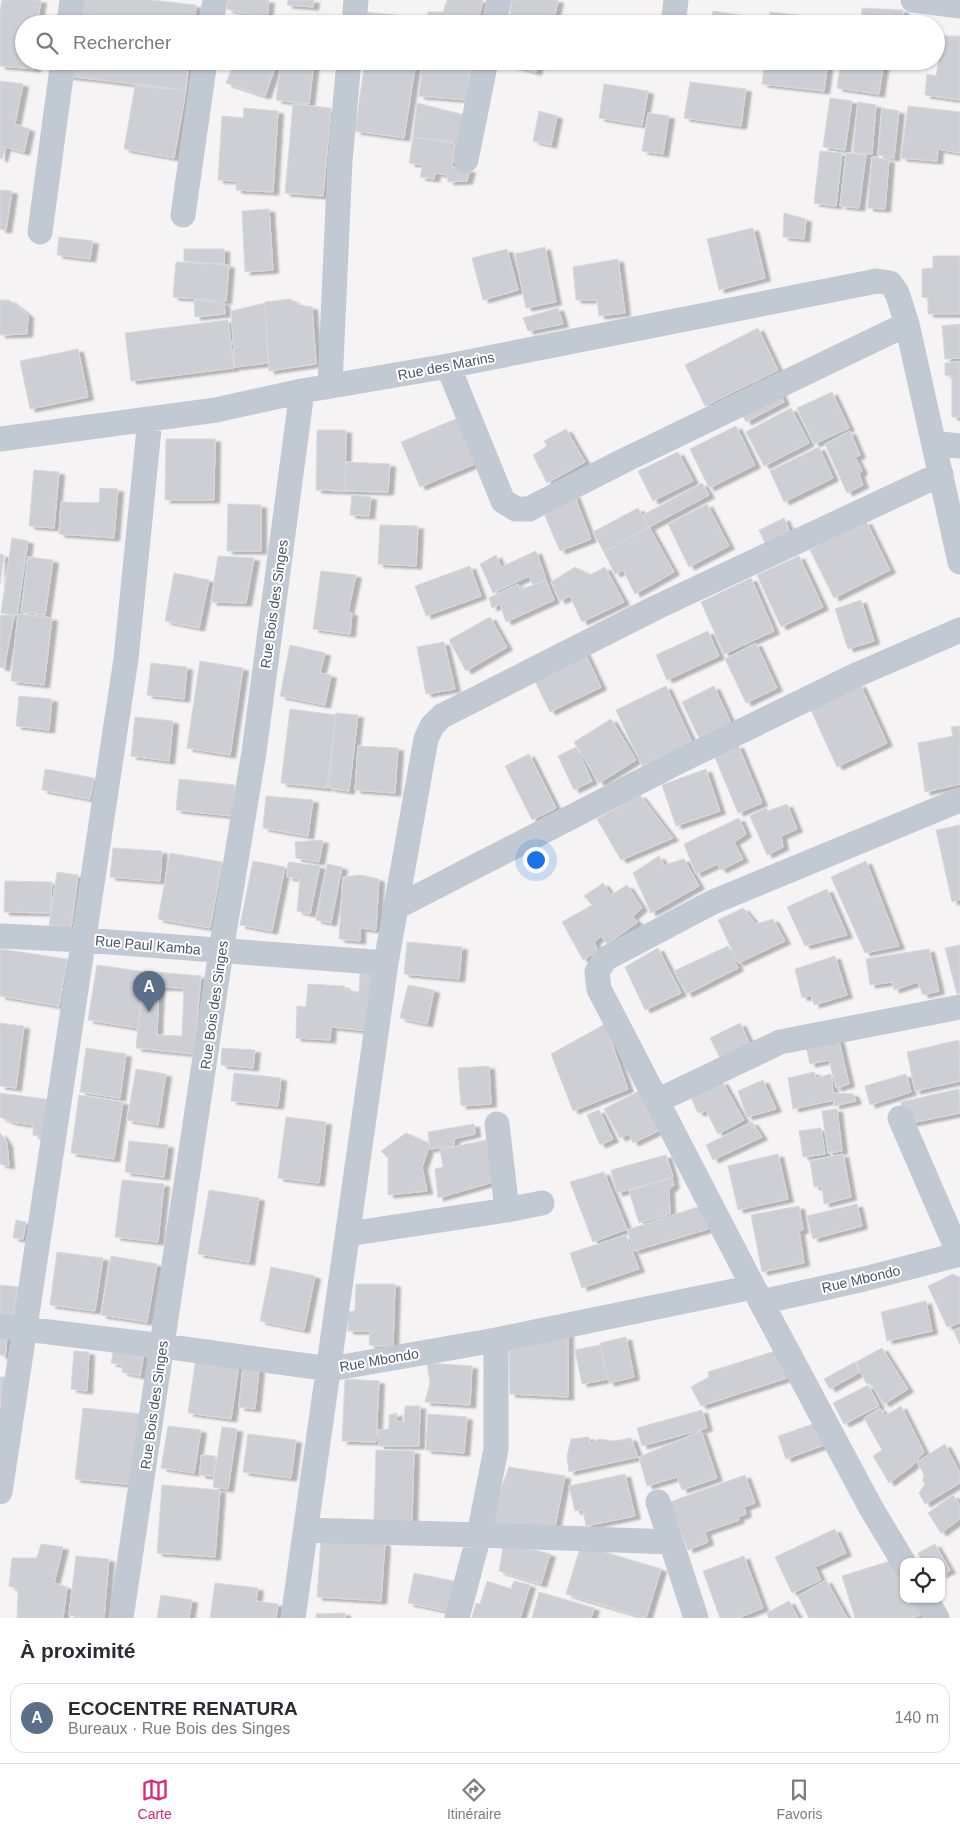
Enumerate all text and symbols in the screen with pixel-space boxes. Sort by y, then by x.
search box [15,15,945,70]
icon: search [33,29,61,57]
text: Rechercher [73,32,171,53]
street label: Rue des Marins [396,349,496,383]
street label: Rue Bois des Singes [257,539,291,669]
your location [523,847,549,873]
street label: Rue Paul Kamba [95,932,202,958]
street label: Rue Bois des Singes [197,940,231,1070]
pin: A [133,971,165,1012]
street label: Rue Mbondo [820,1262,902,1296]
street label: Rue Bois des Singes [137,1340,171,1470]
street label: Rue Mbondo [338,1345,420,1375]
map controls [900,1558,945,1603]
button: locate [900,1558,945,1603]
text: À proximité [20,1639,136,1662]
text: ECOCENTRE RENATURA [68,1698,298,1719]
text: A [31,1709,43,1726]
text: 140 m [895,1709,939,1726]
text: Bureaux · Rue Bois des Singes [68,1720,290,1737]
tab: Carte [138,1776,172,1822]
tab: Itinéraire [447,1776,501,1822]
tab: Favoris [777,1776,822,1822]

